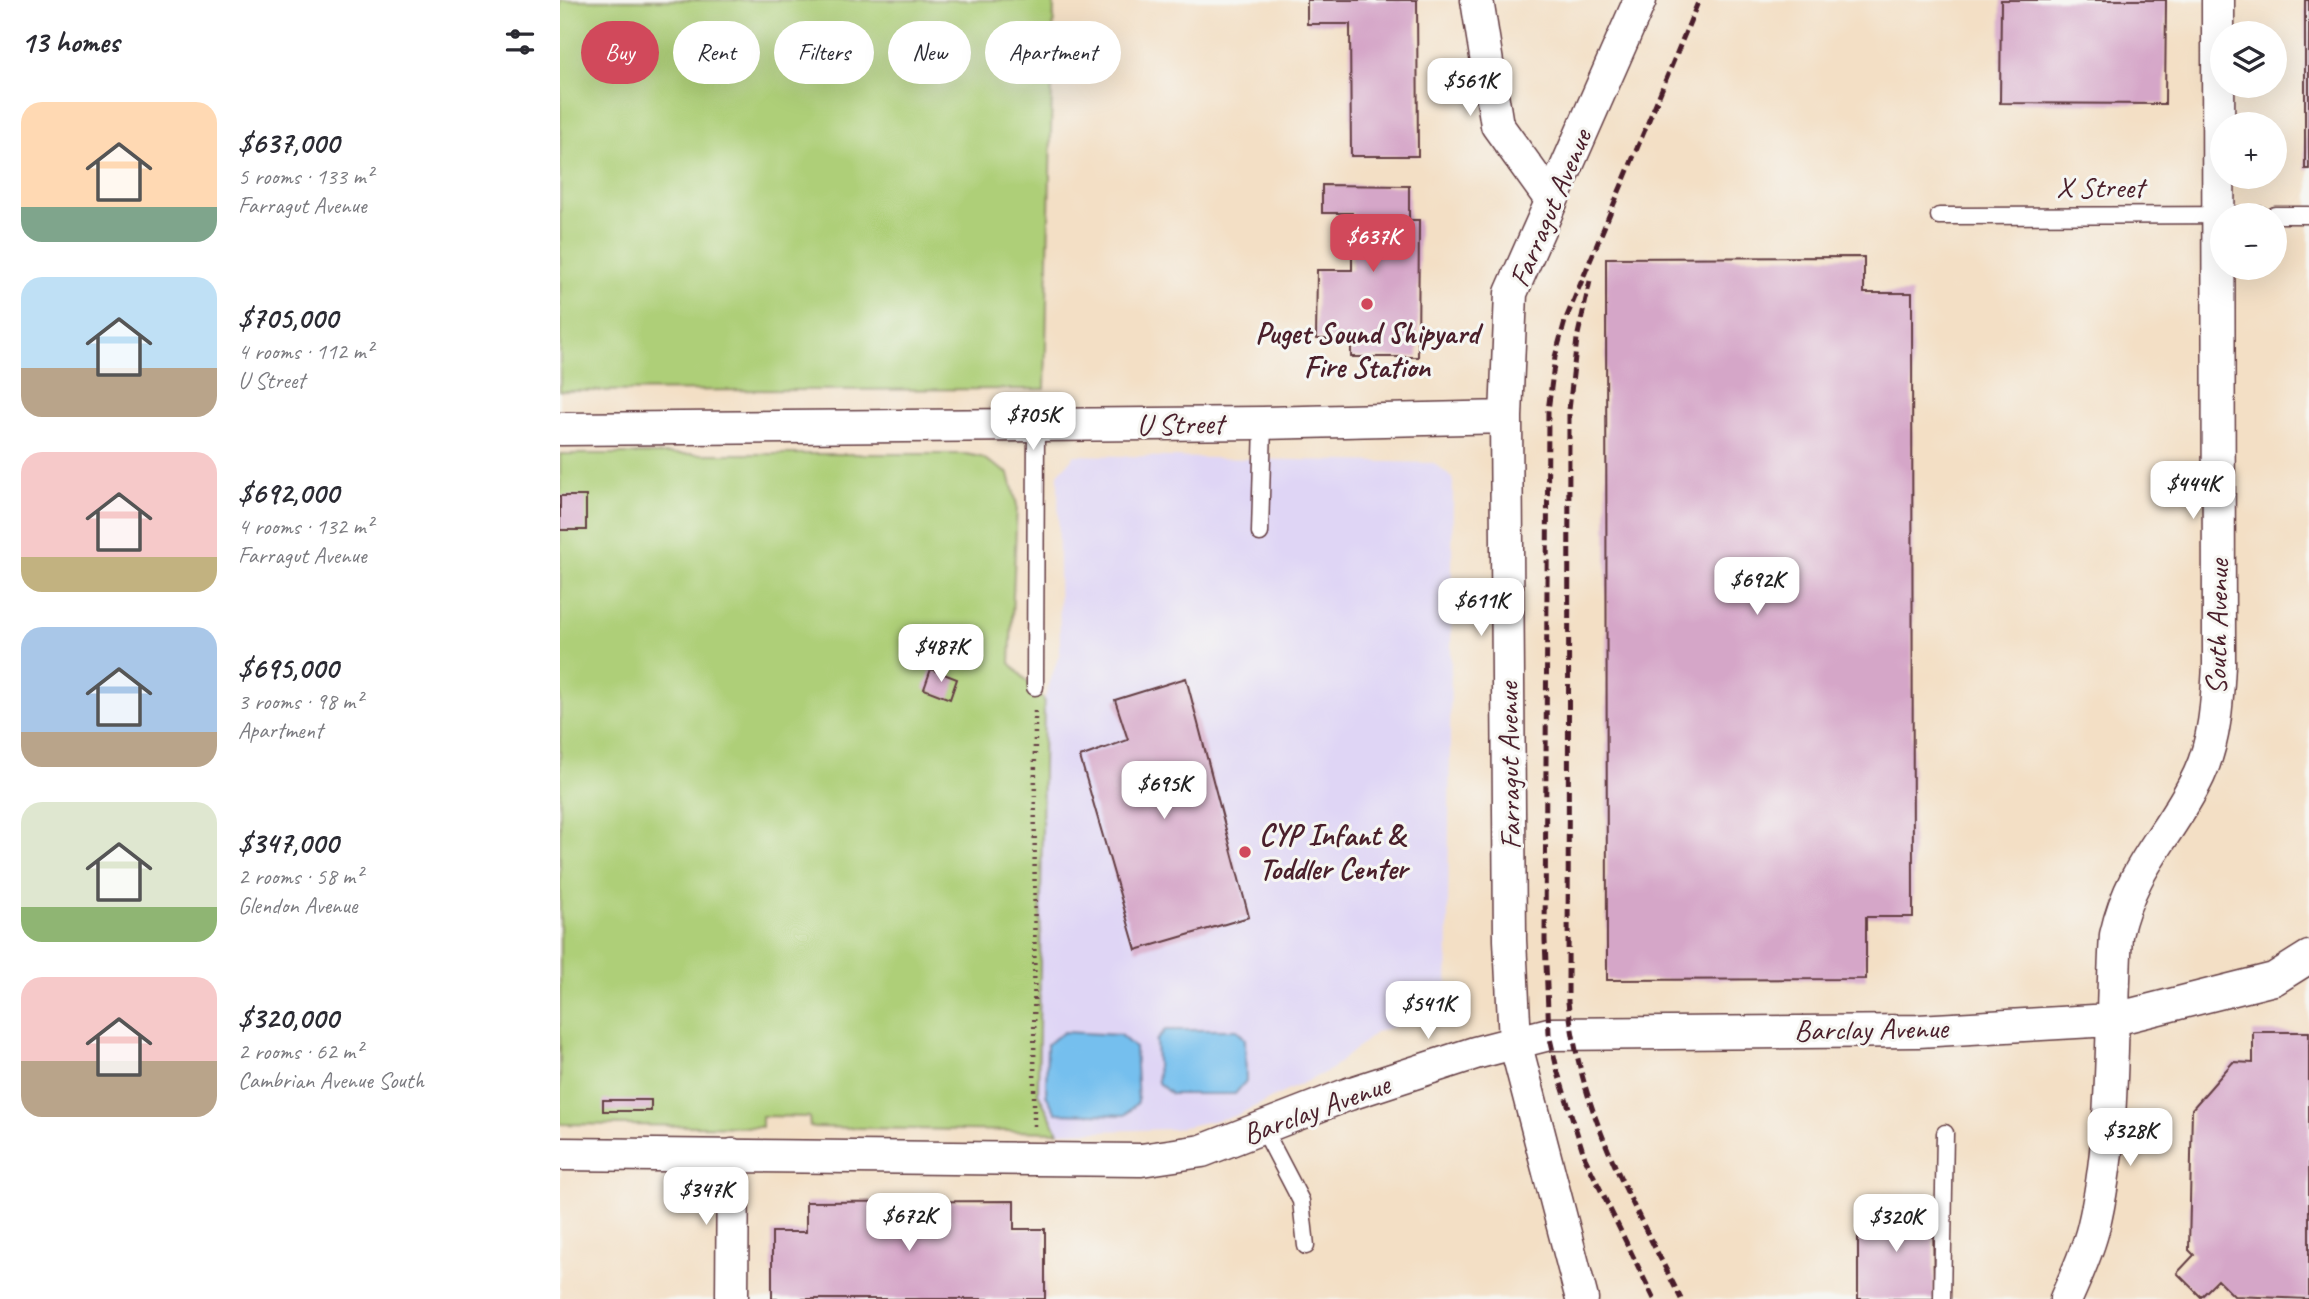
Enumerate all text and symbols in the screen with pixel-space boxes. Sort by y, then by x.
chip: Buy [581,21,659,84]
chip: Rent [673,21,760,84]
chip: Filters [774,21,874,84]
chip: New [888,21,971,84]
chip: Apartment [985,21,1121,84]
map controls [2210,21,2287,280]
button: layers [2210,21,2287,98]
text: 13 homes [21,23,119,61]
icon: filters [501,23,539,61]
pin: $561K [1421,58,1519,118]
text: $561K [1443,66,1497,95]
button: + [2210,112,2287,189]
street label: Farragut Avenue [1500,121,1601,293]
text: $637,000 [238,124,339,162]
icon: home [77,130,161,214]
text: 5 rooms · 133 m² [238,162,373,191]
street label: X Street [2056,168,2148,206]
text: Farragut Avenue [238,191,366,220]
button: − [2210,203,2287,280]
pin: $637K [1324,215,1422,274]
text: $637K [1346,222,1400,251]
marker: Puget Sound Shipyard Fire Station [1359,296,1375,312]
text: $705,000 [238,299,338,337]
icon: home [77,305,161,389]
place label: Puget Sound Shipyard Fire Station [1255,314,1484,386]
text: 4 rooms · 112 m² [238,337,373,366]
text: U Street [238,366,305,395]
pin: $705K [984,392,1082,452]
text: $705K [1007,400,1059,429]
street label: U Street [1136,404,1228,444]
pin: $444K [2144,462,2242,521]
text: $444K [2166,469,2220,498]
text: $692,000 [238,474,339,512]
icon: home [77,480,161,564]
text: 4 rooms · 132 m² [238,512,373,541]
text: Farragut Avenue [238,541,366,570]
street label: South Avenue [2197,557,2237,695]
pin: $692K [1708,558,1806,617]
text: $692K [1730,565,1784,594]
pin: $611K [1432,578,1530,638]
text: $611K [1454,586,1508,615]
pin: $487K [892,624,990,684]
text: $487K [915,632,968,661]
text: $695,000 [238,649,338,687]
icon: home [77,655,161,739]
street label: Farragut Avenue [1489,680,1529,850]
text: 3 rooms · 98 m² [238,687,362,716]
text: Apartment [238,716,323,745]
pin: $695K [1115,762,1213,821]
text: $695K [1138,769,1190,798]
place label: CYP Infant & Toddler Center [1259,816,1410,888]
text: $347,000 [238,824,338,862]
icon: home [77,830,161,914]
marker: CYP Infant & Toddler Center [1237,844,1253,860]
text: 2 rooms · 58 m² [238,862,362,891]
text: Glendon Avenue [238,891,357,920]
pin: $541K [1379,982,1477,1041]
text: $541K [1402,989,1454,1018]
text: $320,000 [238,999,338,1037]
icon: home [77,1005,161,1089]
street label: Barclay Avenue [1794,1009,1950,1049]
text: 2 rooms · 62 m² [238,1037,362,1066]
street label: Barclay Avenue [1237,1064,1397,1153]
text: Cambrian Avenue South [238,1066,424,1095]
pin: $328K [2081,1108,2179,1168]
text: $328K [2103,1116,2157,1145]
pin: $347K [657,1168,755,1227]
text: $347K [680,1175,733,1204]
pin: $672K [860,1194,958,1253]
pin: $320K [1847,1194,1945,1254]
text: $672K [882,1201,936,1230]
text: $320K [1869,1202,1923,1231]

